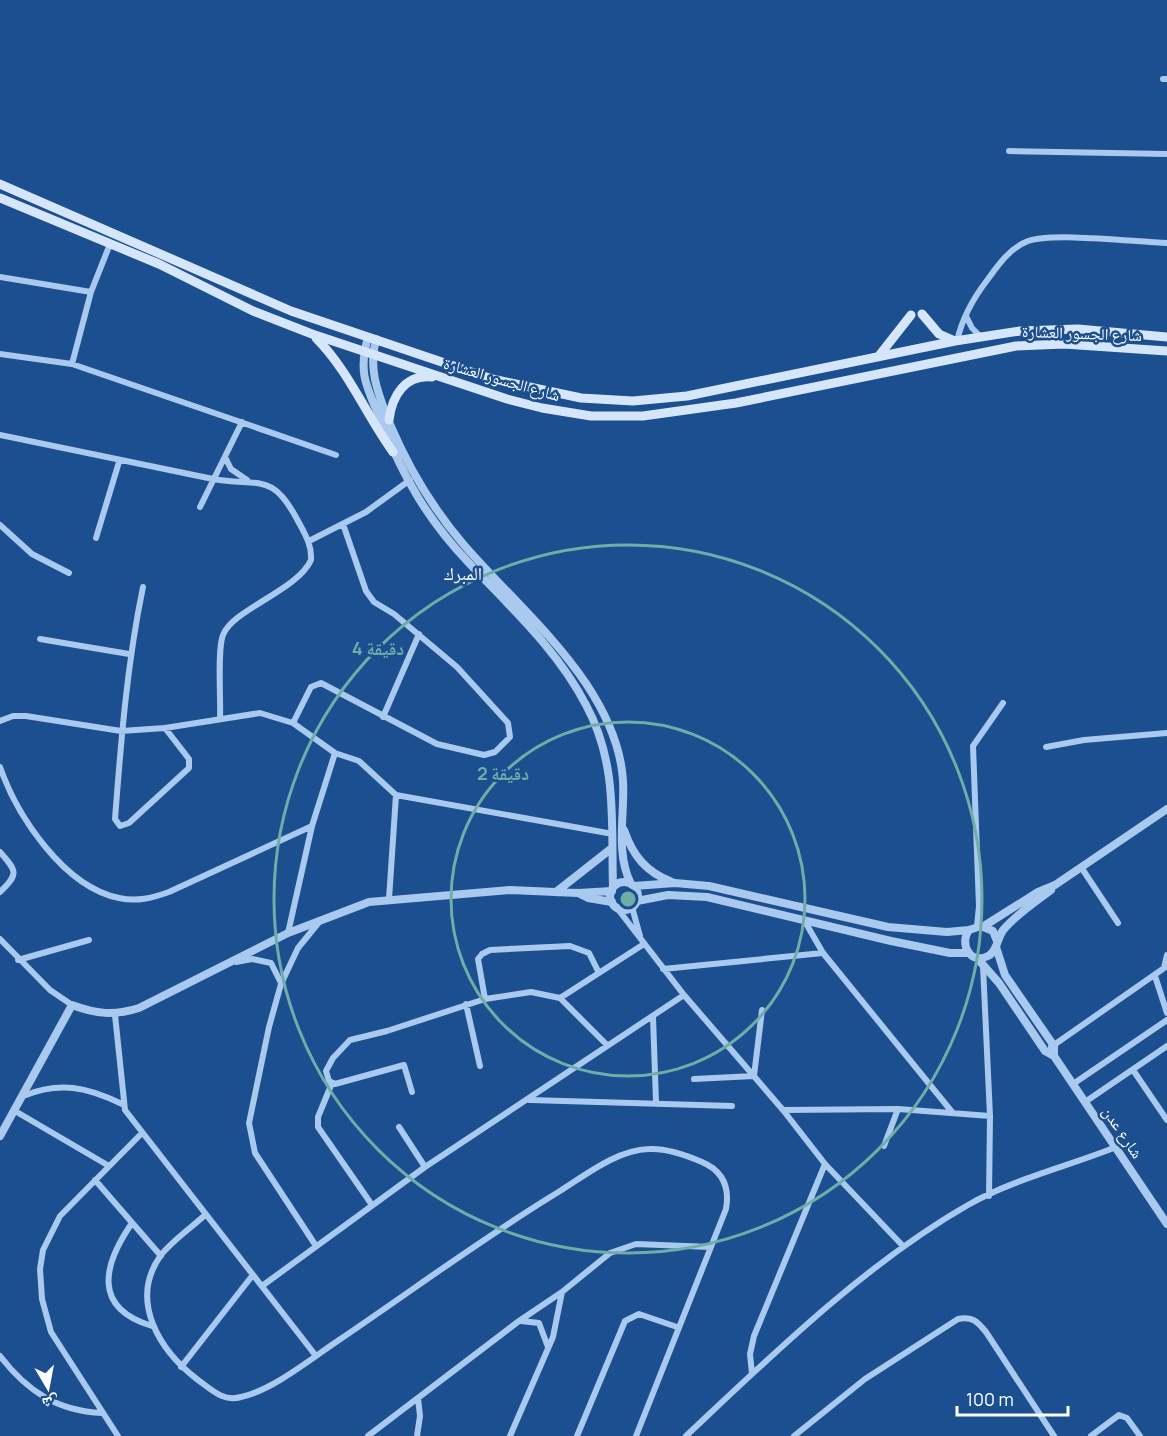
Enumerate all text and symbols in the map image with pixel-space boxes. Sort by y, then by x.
street label: شارع الجسور العشارة [1022,320,1142,346]
street label: شارع الجسور العشارة [441,352,563,406]
district label: المبرك [444,561,482,585]
text: 4 دقيقة [352,636,404,660]
text: 2 دقيقة [477,761,529,785]
centre of rings [618,889,638,909]
street label: شارع عدن [1097,1102,1149,1162]
north arrow [18,1358,78,1418]
scale bar [957,1379,1068,1417]
text: 100 m [966,1387,1014,1411]
text: ش [40,1390,61,1415]

